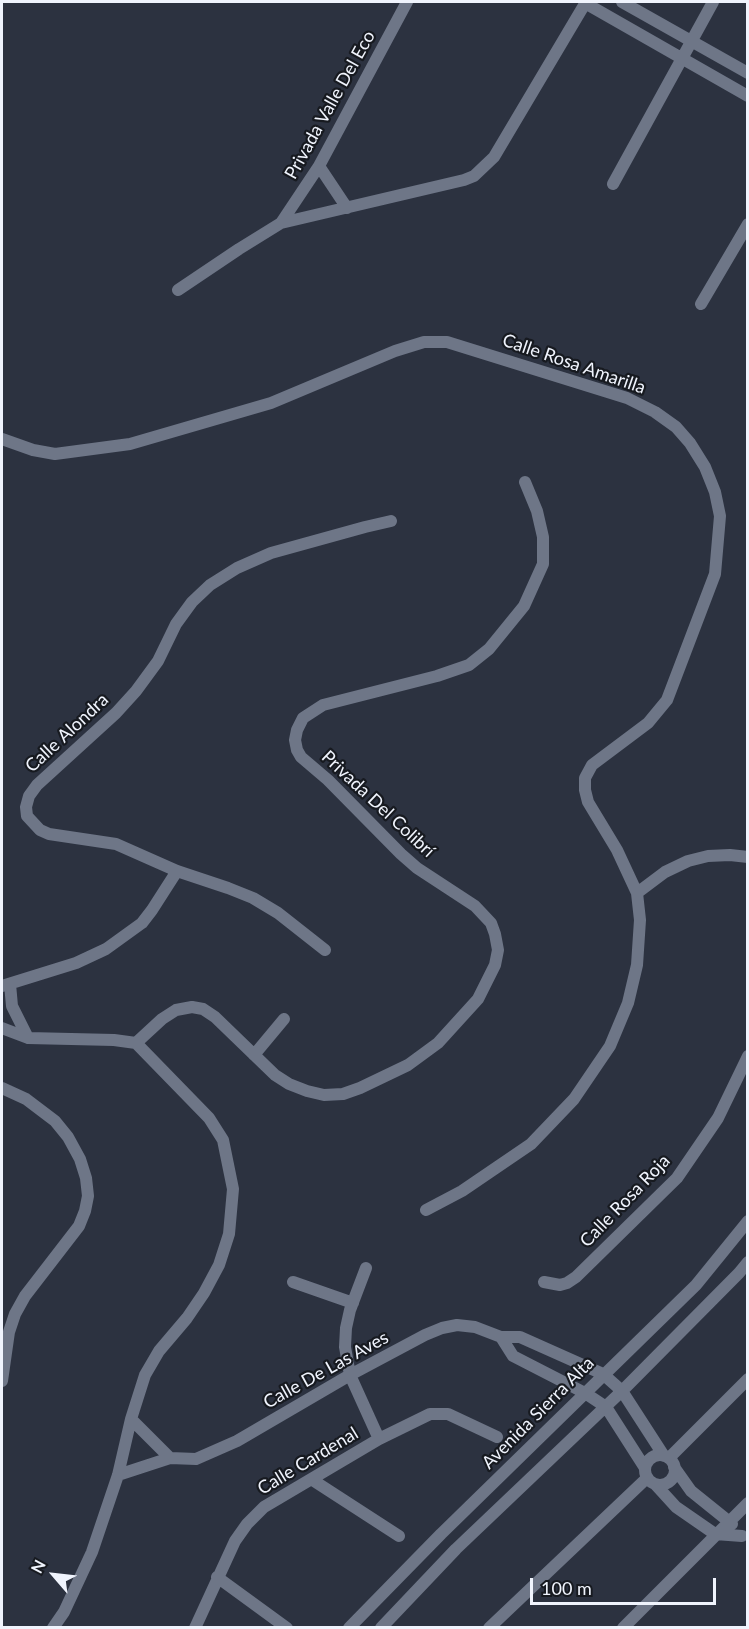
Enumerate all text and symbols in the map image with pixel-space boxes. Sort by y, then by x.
street label: Privada Valle Del Eco [280,27,380,183]
street label: Calle Rosa Amarilla [500,329,648,399]
street label: Calle Alondra [21,689,113,777]
street label: Privada Del Colibrí [317,746,439,862]
street label: Calle Rosa Roja [576,1150,674,1252]
street label: Calle De Las Aves [260,1327,392,1413]
street label: Avenida Sierra Alta [477,1352,599,1474]
street label: Calle Cardenal [254,1422,362,1500]
north arrow [24,1545,84,1605]
text: N [26,1556,49,1576]
scale bar [533,1566,719,1604]
text: 100 m [541,1577,592,1599]

